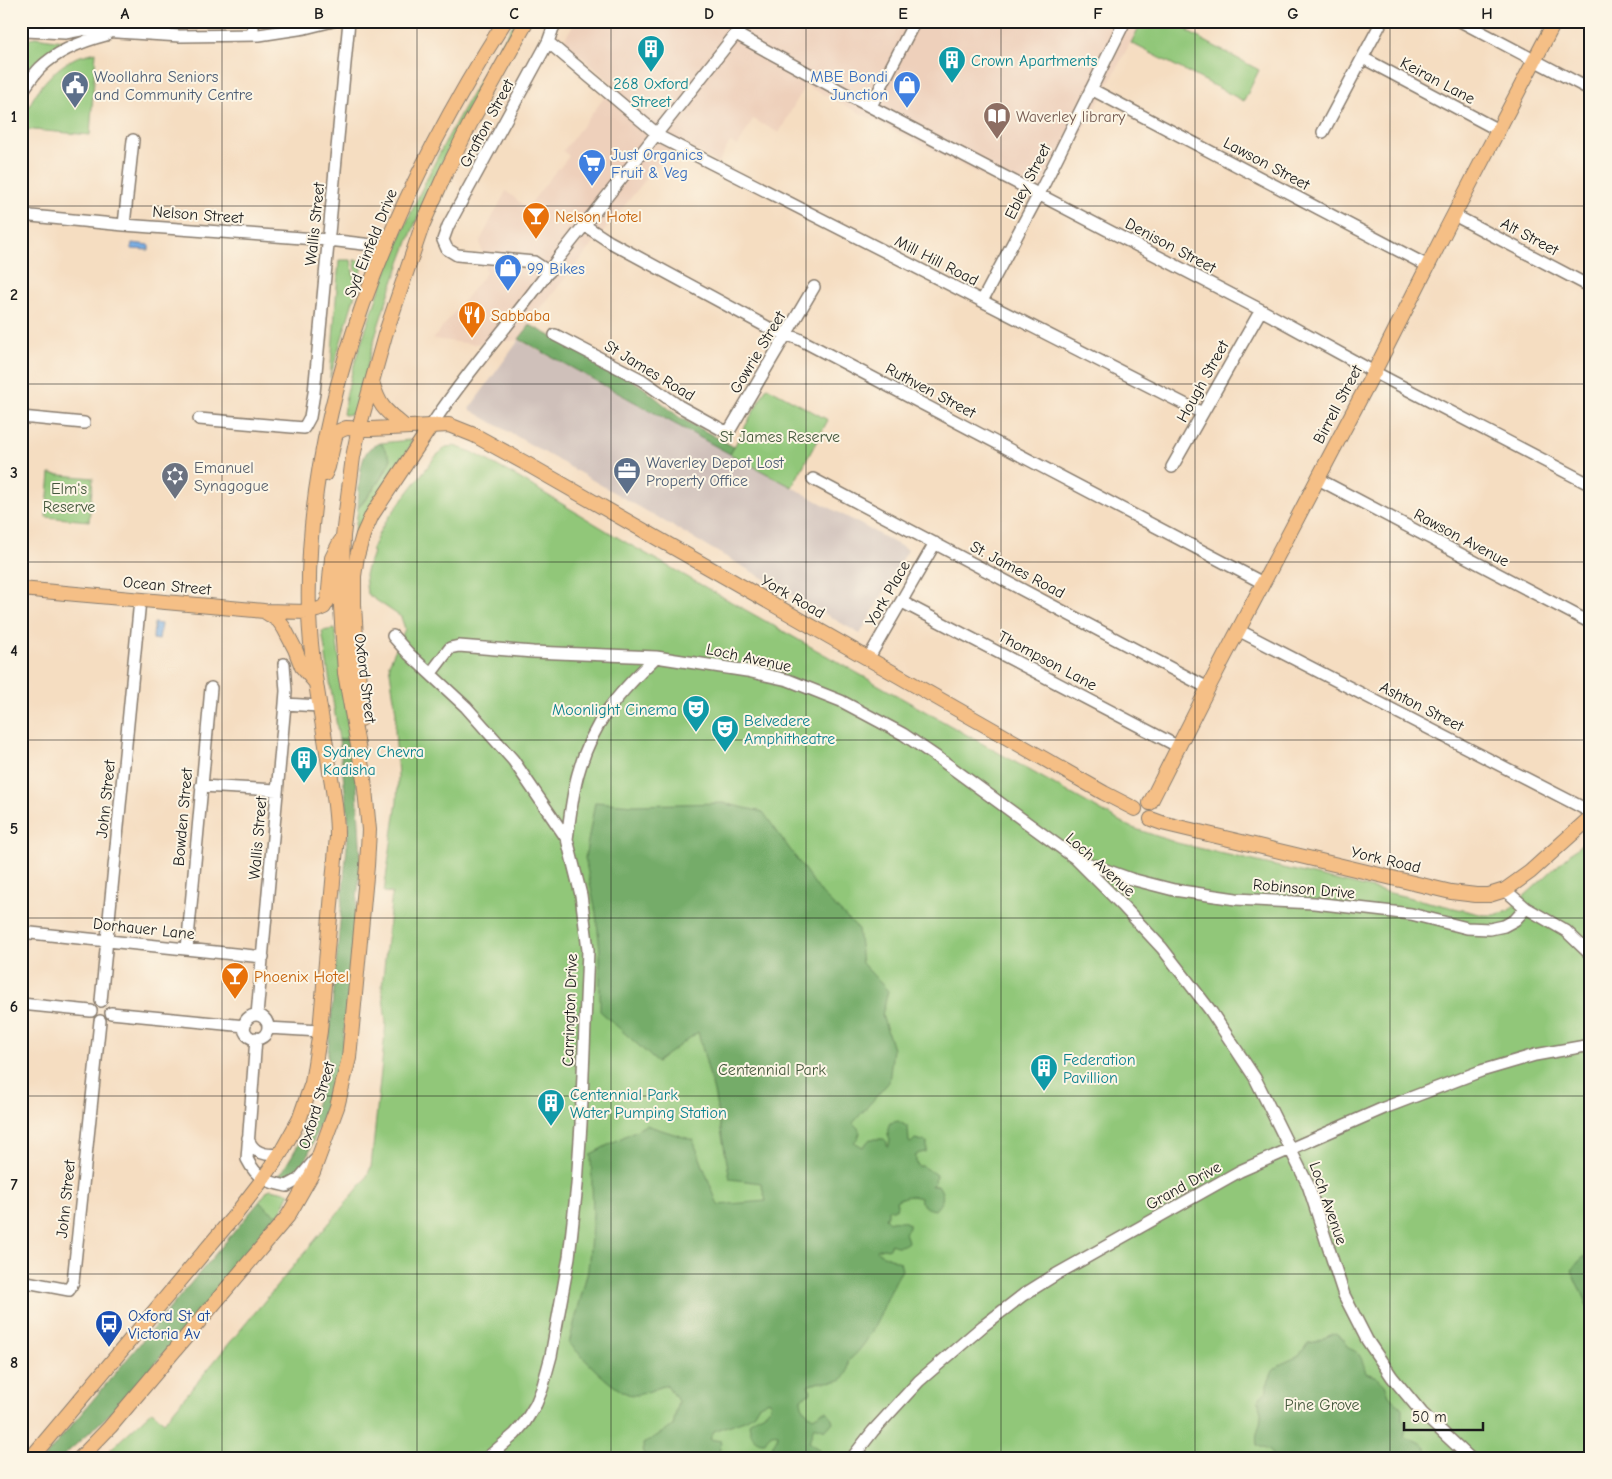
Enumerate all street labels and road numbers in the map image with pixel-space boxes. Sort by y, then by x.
street label: Keiran Lane [1397,54,1478,108]
street label: Grafton Street [456,76,518,171]
street label: Lawson Street [1220,134,1313,194]
street label: Ebley Street [1001,140,1055,222]
street label: Wallis Street [302,181,328,267]
street label: Syd Einfeld Drive [341,186,401,300]
street label: Nelson Street [152,203,245,227]
street label: Denison Street [1122,214,1219,277]
street label: Alt Street [1498,214,1562,260]
street label: Mill Hill Road [892,232,981,290]
street label: Gowrie Street [726,308,790,397]
street label: St James Road [601,337,698,405]
street label: Hough Street [1173,337,1233,426]
street label: Ruthven Street [882,360,979,422]
street label: Birrell Street [1310,362,1366,447]
street label: Rawson Avenue [1411,505,1512,571]
street label: St. James Road [967,537,1068,602]
street label: York Place [862,557,914,630]
street label: York Road [757,571,828,622]
street label: Ocean Street [122,573,212,599]
street label: Thompson Lane [995,627,1100,694]
street label: Oxford Street [351,632,379,724]
street label: Loch Avenue [705,640,793,676]
street label: Ashton Street [1377,678,1467,736]
street label: John Street [93,759,119,839]
street label: Bowden Street [170,767,196,867]
street label: Wallis Street [245,795,271,881]
street label: Loch Avenue [1062,829,1139,900]
street label: York Road [1349,843,1422,877]
street label: Robinson Drive [1252,876,1356,902]
street label: Dorhauer Lane [92,915,196,943]
street label: Carrington Drive [559,953,581,1067]
street label: Oxford Street [295,1059,339,1151]
street label: Grand Drive [1143,1158,1224,1214]
street label: John Street [53,1159,79,1239]
street label: Loch Avenue [1305,1159,1351,1247]

